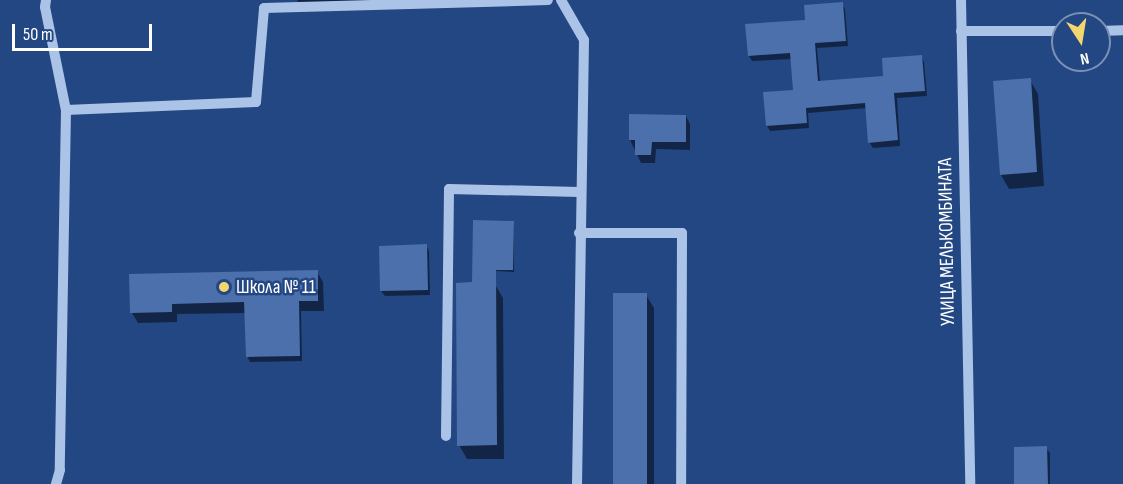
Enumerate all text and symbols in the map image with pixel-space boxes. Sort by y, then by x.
scale bar [15,12,154,50]
north arrow [1051,12,1111,72]
text: 50 m [23,24,53,45]
text: N [1078,48,1091,68]
street label: УЛИЦА МЕЛЬКОМБИНАТА [934,158,960,326]
place label: Школа № 11 [236,275,316,299]
marker: Школа № 11 [217,280,231,294]

